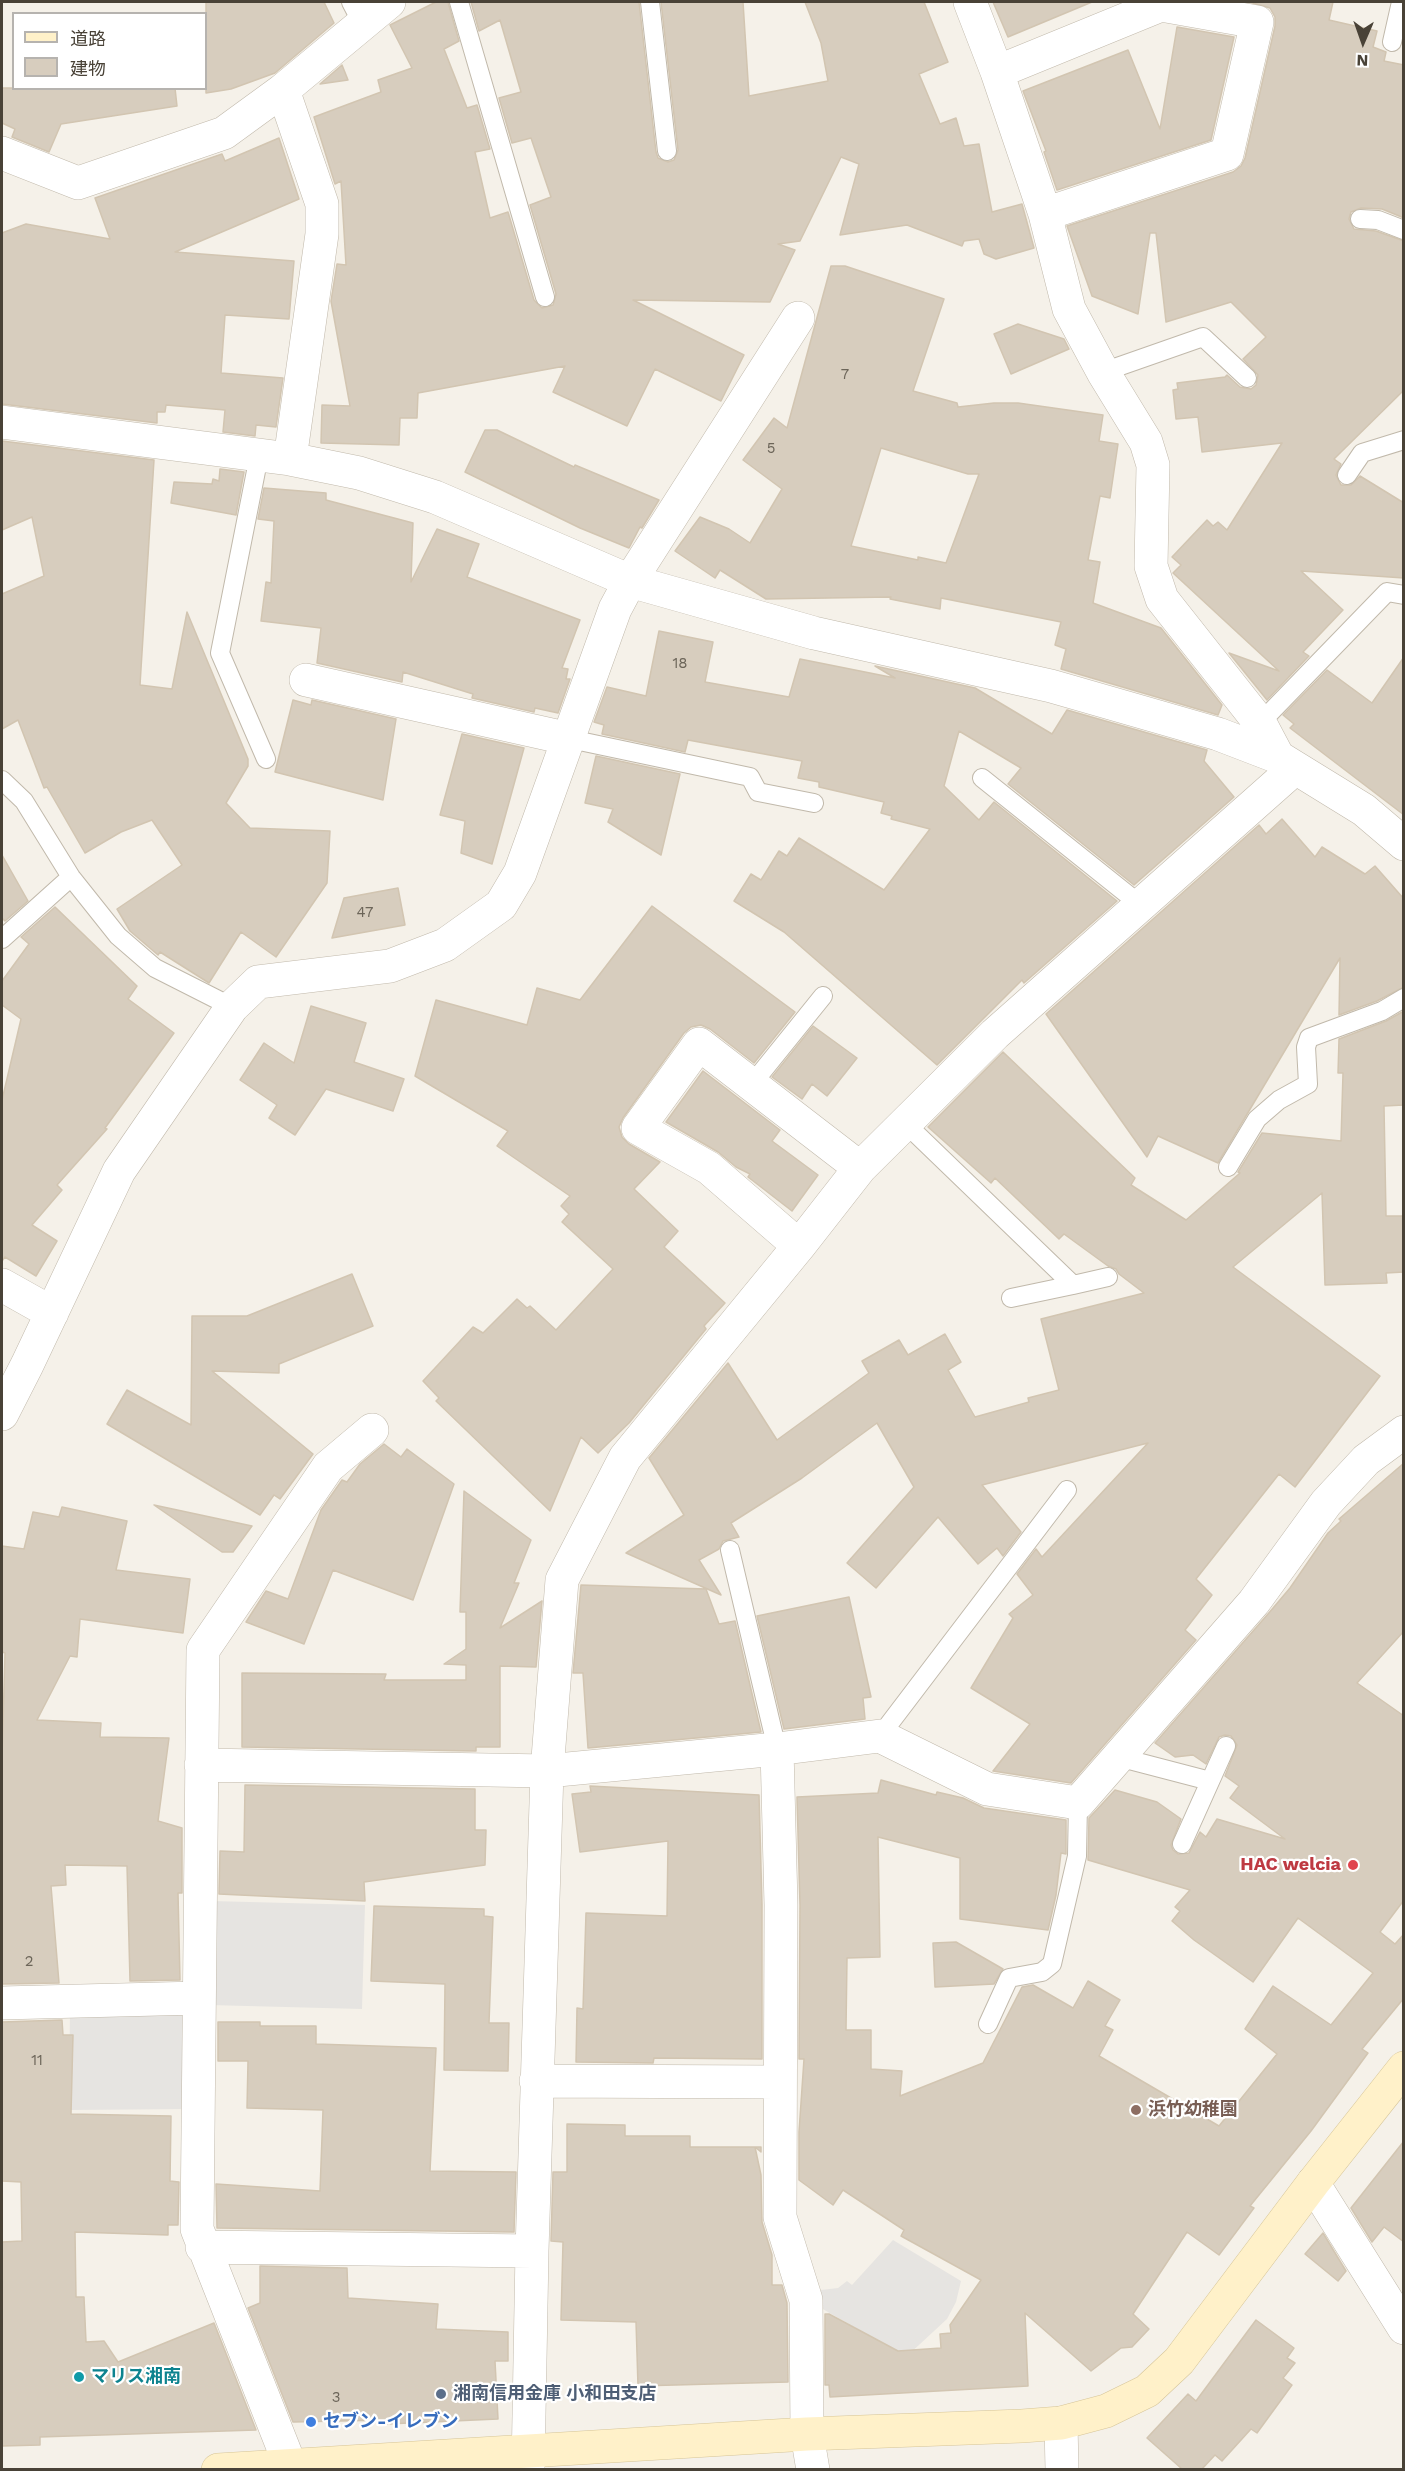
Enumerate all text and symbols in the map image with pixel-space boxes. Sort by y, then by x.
legend [12,12,207,90]
north arrow [1333,12,1393,72]
text: 道路 [70,28,106,49]
text: N [1356,51,1369,70]
text: 建物 [70,58,106,79]
house number: 7 [841,366,849,384]
house number: 5 [767,440,775,458]
house number: 18 [672,655,688,673]
house number: 47 [357,904,373,922]
place label: HAC welcia [1240,1854,1341,1876]
marker: HAC welcia [1346,1858,1360,1872]
house number: 2 [25,1953,33,1971]
house number: 11 [31,2052,43,2070]
place label: 浜竹幼稚園 [1148,2099,1238,2121]
marker: 浜竹幼稚園 [1129,2103,1143,2117]
place label: マリス湘南 [91,2366,181,2388]
marker: マリス湘南 [72,2370,86,2384]
place label: 湘南信用金庫 小和田支店 [453,2383,656,2405]
marker: 湘南信用金庫 小和田支店 [434,2387,448,2401]
house number: 3 [332,2389,340,2407]
place label: セブン-イレブン [323,2411,459,2433]
marker: セブン-イレブン [304,2415,318,2429]

